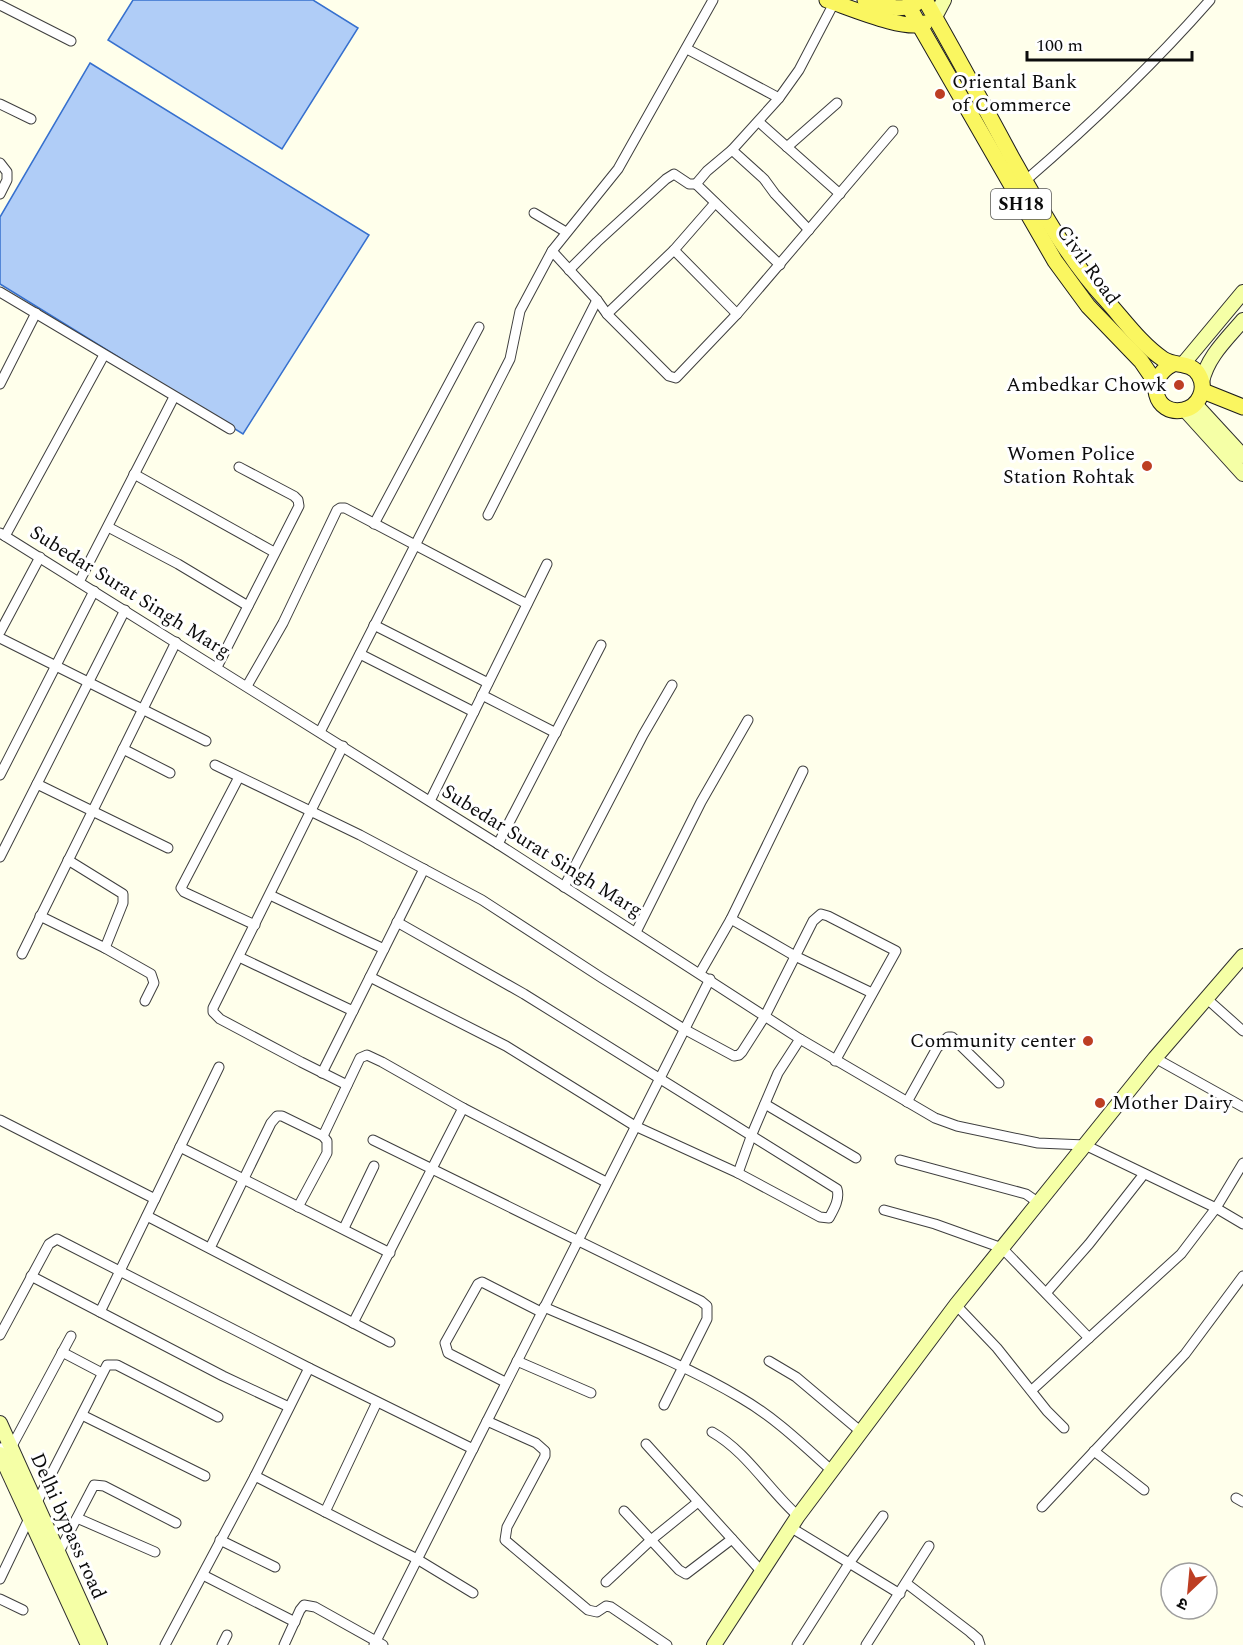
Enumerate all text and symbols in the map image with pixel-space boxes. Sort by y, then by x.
scale bar [1027,24,1192,62]
text: 100 m [1036,32,1083,59]
place label: Oriental Bank of Commerce [952,67,1077,120]
marker: Oriental Bank of Commerce [933,87,947,101]
road number: SH18 [991,189,1051,219]
street label: Civil Road [1049,219,1127,311]
place label: Ambedkar Chowk [1006,370,1167,400]
marker: Ambedkar Chowk [1172,378,1186,392]
place label: Women Police Station Rohtak [1003,439,1135,492]
marker: Women Police Station Rohtak [1140,459,1154,473]
street label: Subedar Surat Singh Marg [24,518,236,666]
street label: Subedar Surat Singh Marg [436,777,648,925]
place label: Community center [910,1026,1076,1056]
marker: Community center [1081,1034,1095,1048]
place label: Mother Dairy [1112,1088,1234,1118]
marker: Mother Dairy [1093,1096,1107,1110]
street label: Delhi bypass road [22,1448,114,1604]
north arrow [1159,1561,1219,1621]
text: उ [1173,1590,1192,1616]

